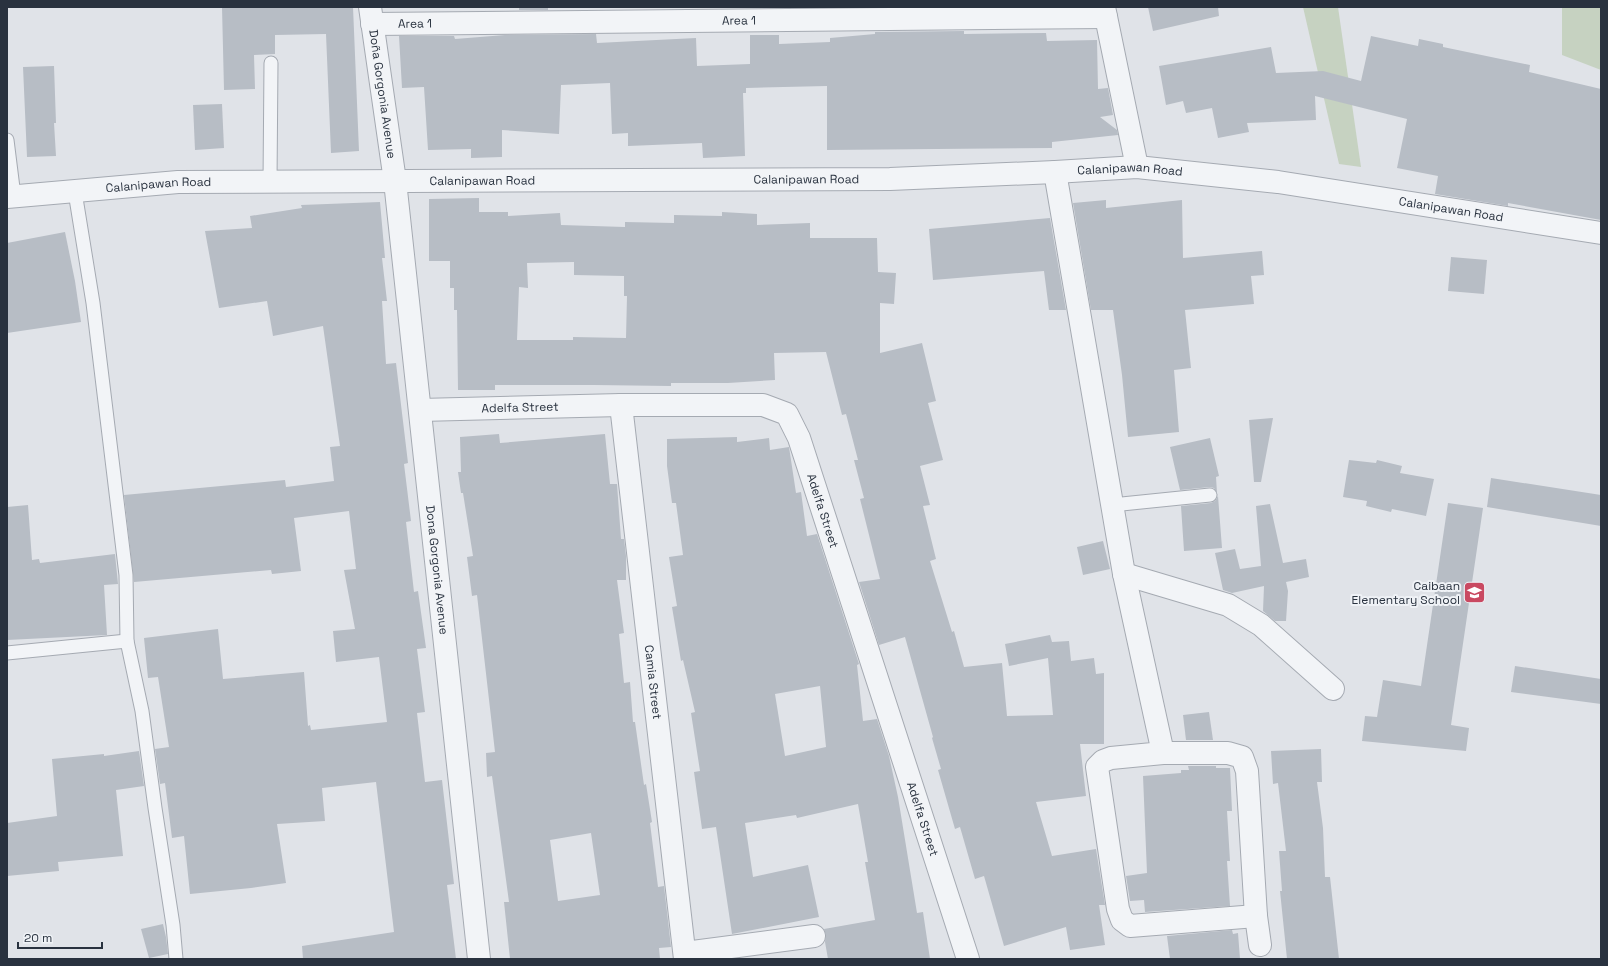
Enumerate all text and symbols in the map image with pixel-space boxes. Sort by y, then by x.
street label: Area 1 [722,12,756,29]
street label: Area 1 [398,15,432,32]
street label: Doña Gorgonia Avenue [365,29,400,160]
street label: Calanipawan Road [1077,159,1183,180]
street label: Calanipawan Road [753,171,859,188]
street label: Calanipawan Road [429,172,535,189]
street label: Calanipawan Road [105,174,211,196]
street label: Calanipawan Road [1398,193,1505,225]
street label: Adelfa Street [481,399,559,416]
street label: Adelfa Street [803,472,842,550]
street label: Dona Gorgonia Avenue [422,504,452,636]
place label: Caibaan Elementary School [1352,578,1460,608]
school or university icon: Caibaan Elementary School [1462,580,1488,606]
street label: Camia Street [641,644,665,720]
street label: Adelfa Street [903,780,942,858]
scale bar [18,924,102,950]
text: 20 m [24,930,52,946]

